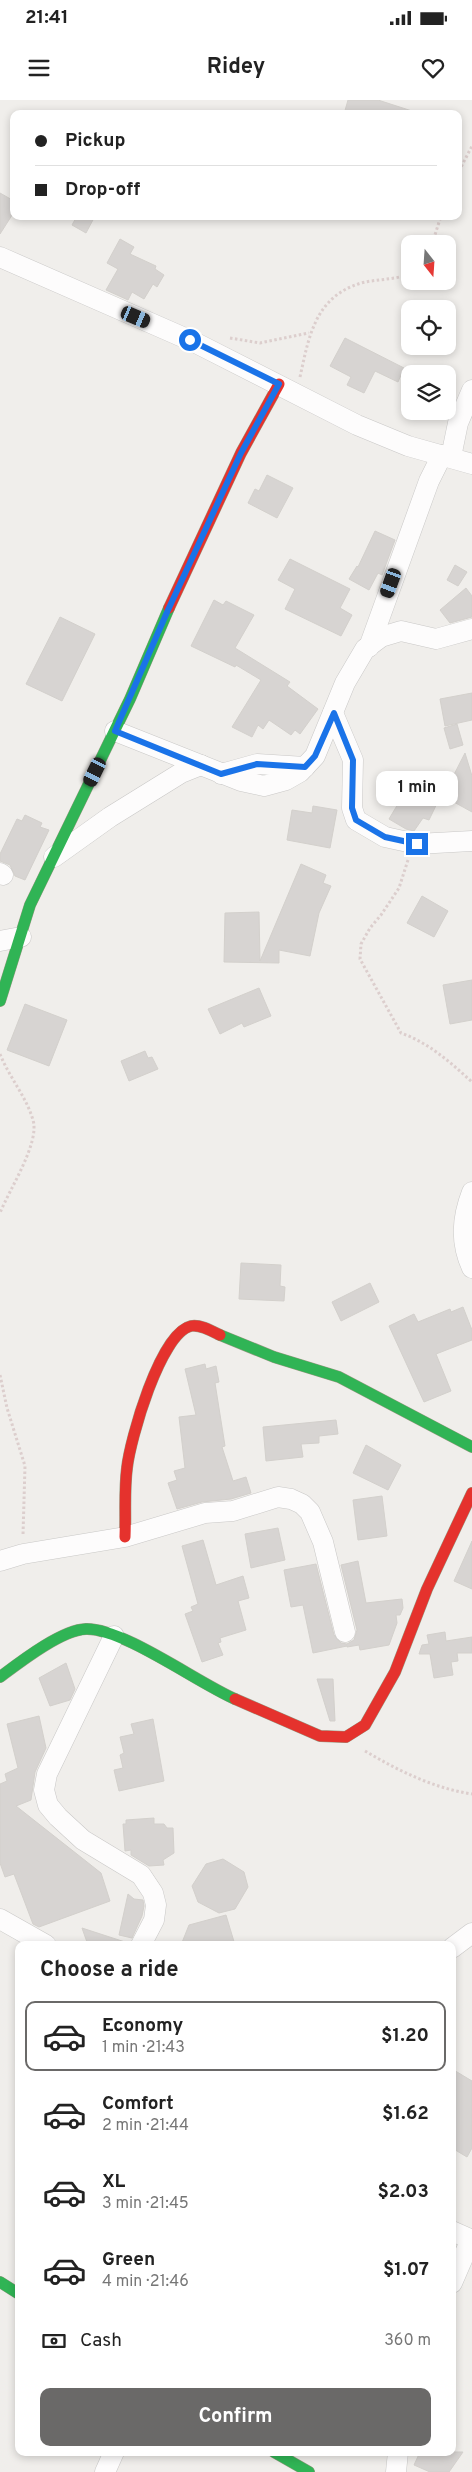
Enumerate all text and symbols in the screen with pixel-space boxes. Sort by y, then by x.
text: 21:41 [25,6,69,30]
icon: menu [25,54,53,82]
text: Ridey [207,54,265,81]
icon: heart [419,54,447,82]
text: Pickup [65,129,125,153]
text: Drop-off [65,178,140,202]
north arrow [401,235,456,290]
map controls [401,235,456,420]
button: locate [401,300,456,355]
car [119,304,152,330]
route start [179,329,201,351]
button: layers [401,365,456,420]
car [378,566,403,600]
car [81,755,108,789]
callout: 1 min [376,772,458,806]
text: 1 min [398,778,436,798]
route end [406,833,428,855]
text: Choose a ride [40,1957,178,1984]
icon: car [42,2014,87,2059]
text: Economy [102,2014,183,2038]
text: $1.20 [381,2024,429,2048]
text: 1 min · 21:43 [102,2038,185,2058]
icon: car [42,2092,87,2137]
text: Comfort [102,2092,174,2116]
text: $1.62 [382,2102,429,2126]
text: 2 min · 21:44 [102,2116,189,2136]
icon: car [42,2170,87,2215]
text: XL [102,2170,125,2194]
text: $2.03 [377,2180,429,2204]
text: 3 min · 21:45 [102,2194,189,2214]
icon: car [42,2248,87,2293]
text: Green [102,2248,155,2272]
text: $1.07 [383,2258,429,2282]
text: 4 min · 21:46 [102,2272,189,2292]
icon: cash [40,2327,68,2355]
text: Cash [80,2329,122,2353]
text: 360 m [384,2331,431,2351]
button: Confirm [40,2388,431,2446]

